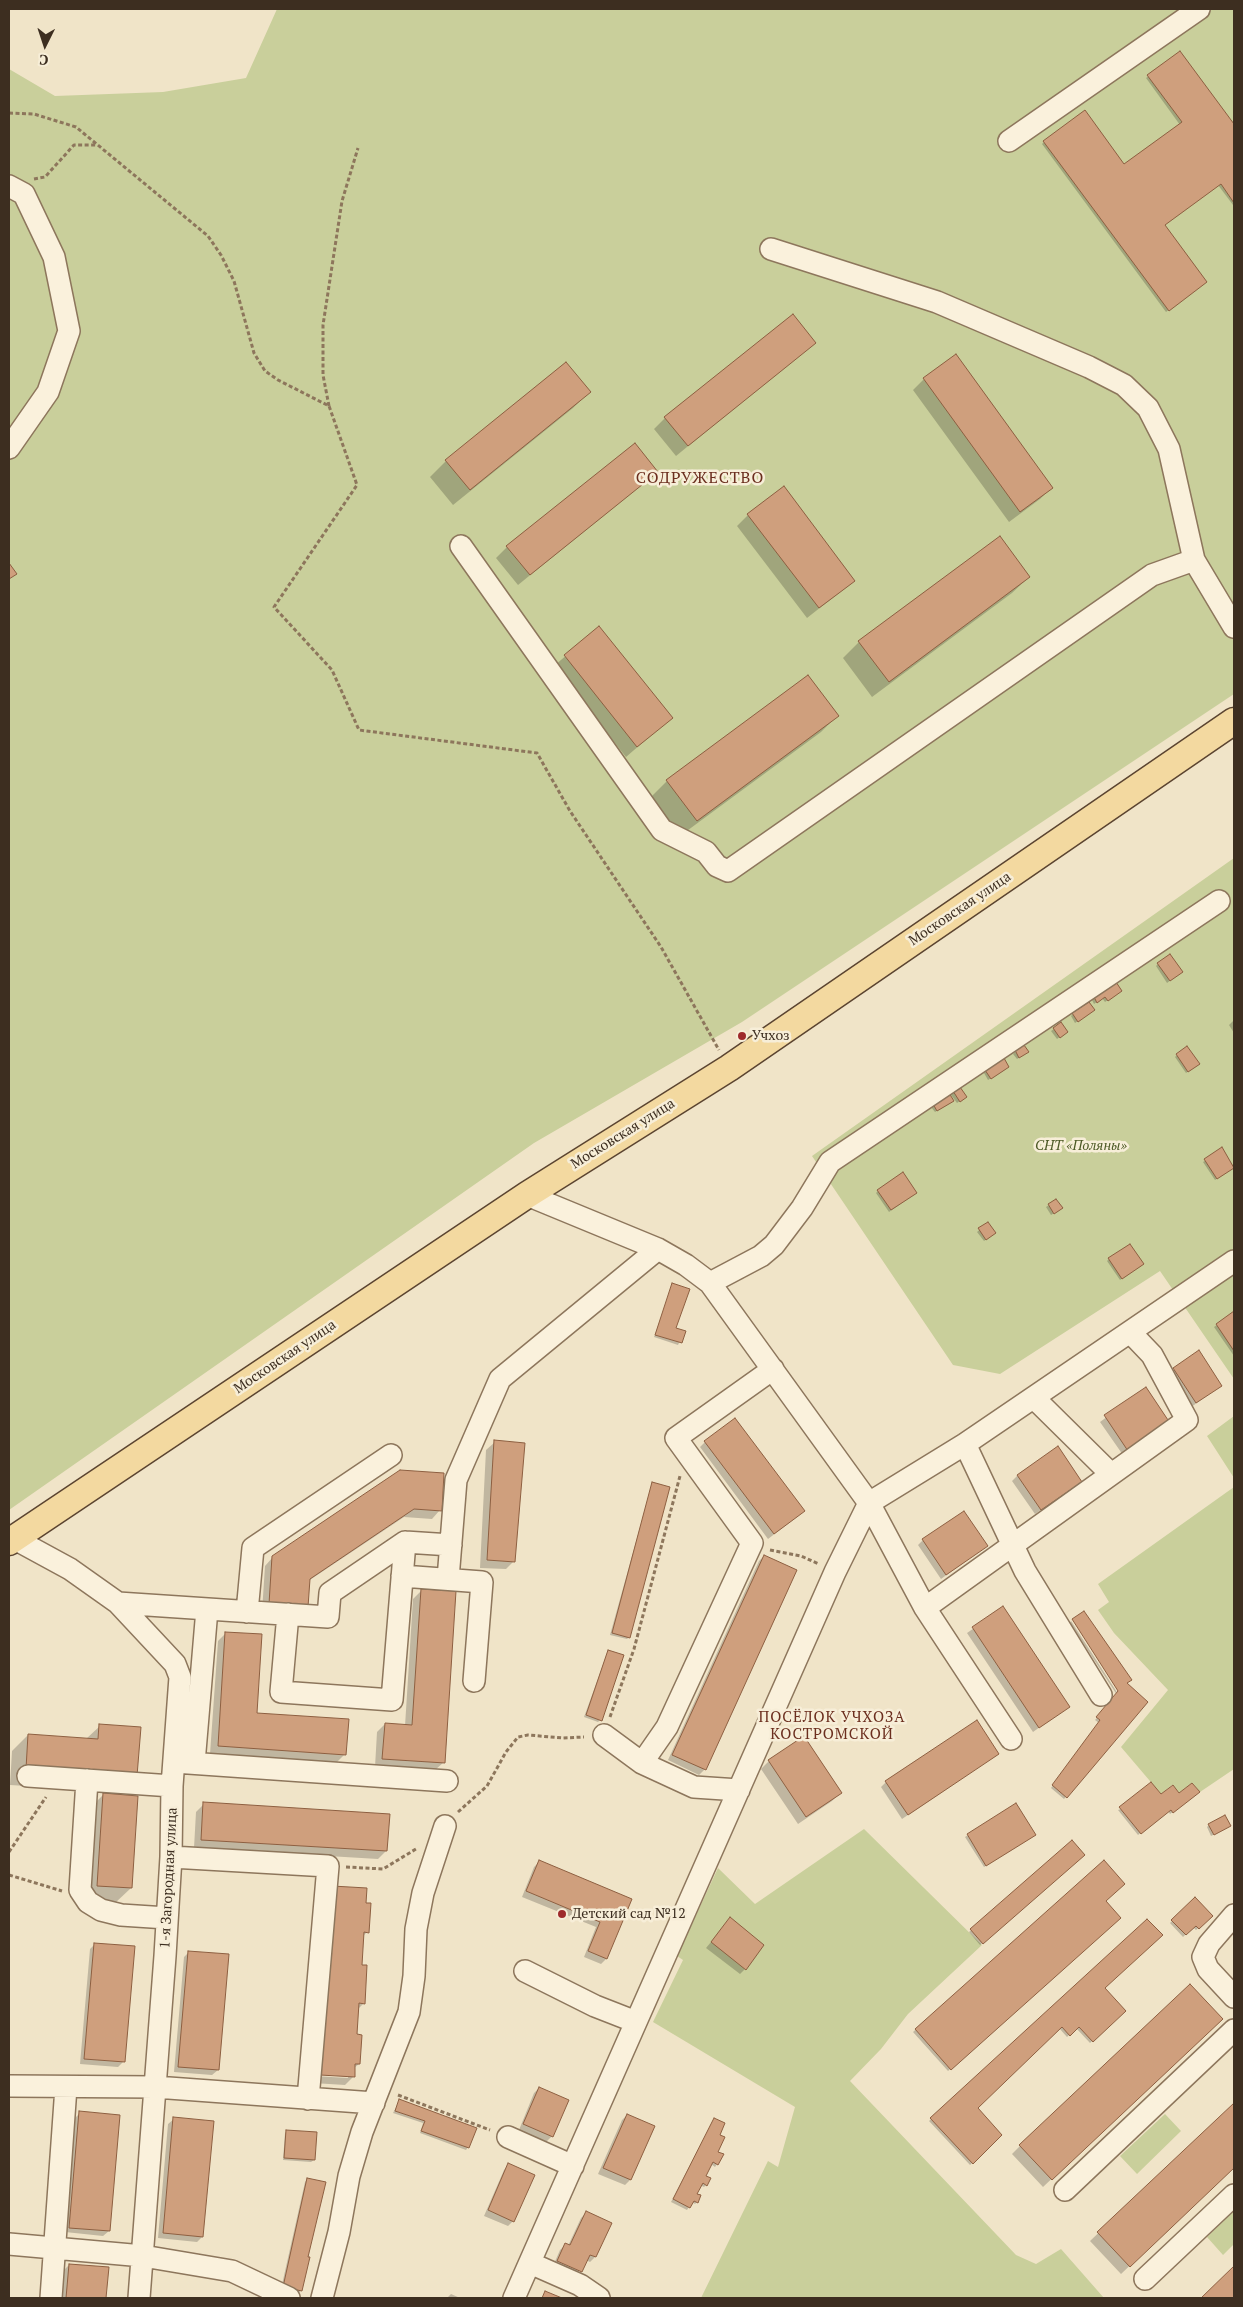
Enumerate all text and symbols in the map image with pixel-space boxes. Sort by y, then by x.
north arrow [20,20,70,70]
text: С [39,51,49,70]
district label: СОДРУЖЕСТВО [634,468,766,488]
street label: Московская улица [906,869,1014,949]
place label: Учхоз [752,1028,790,1044]
marker: Учхоз [736,1030,748,1042]
street label: Московская улица [568,1095,678,1173]
park label: СНТ «Поляны» [1035,1138,1127,1154]
street label: Московская улица [231,1317,339,1397]
district label: ПОСЁЛОК УЧХОЗА КОСТРОМСКОЙ [757,1709,907,1744]
street label: 1-я Загородная улица [157,1807,181,1949]
place label: Детский сад №12 [572,1906,686,1922]
marker: Детский сад №12 [556,1908,568,1920]

